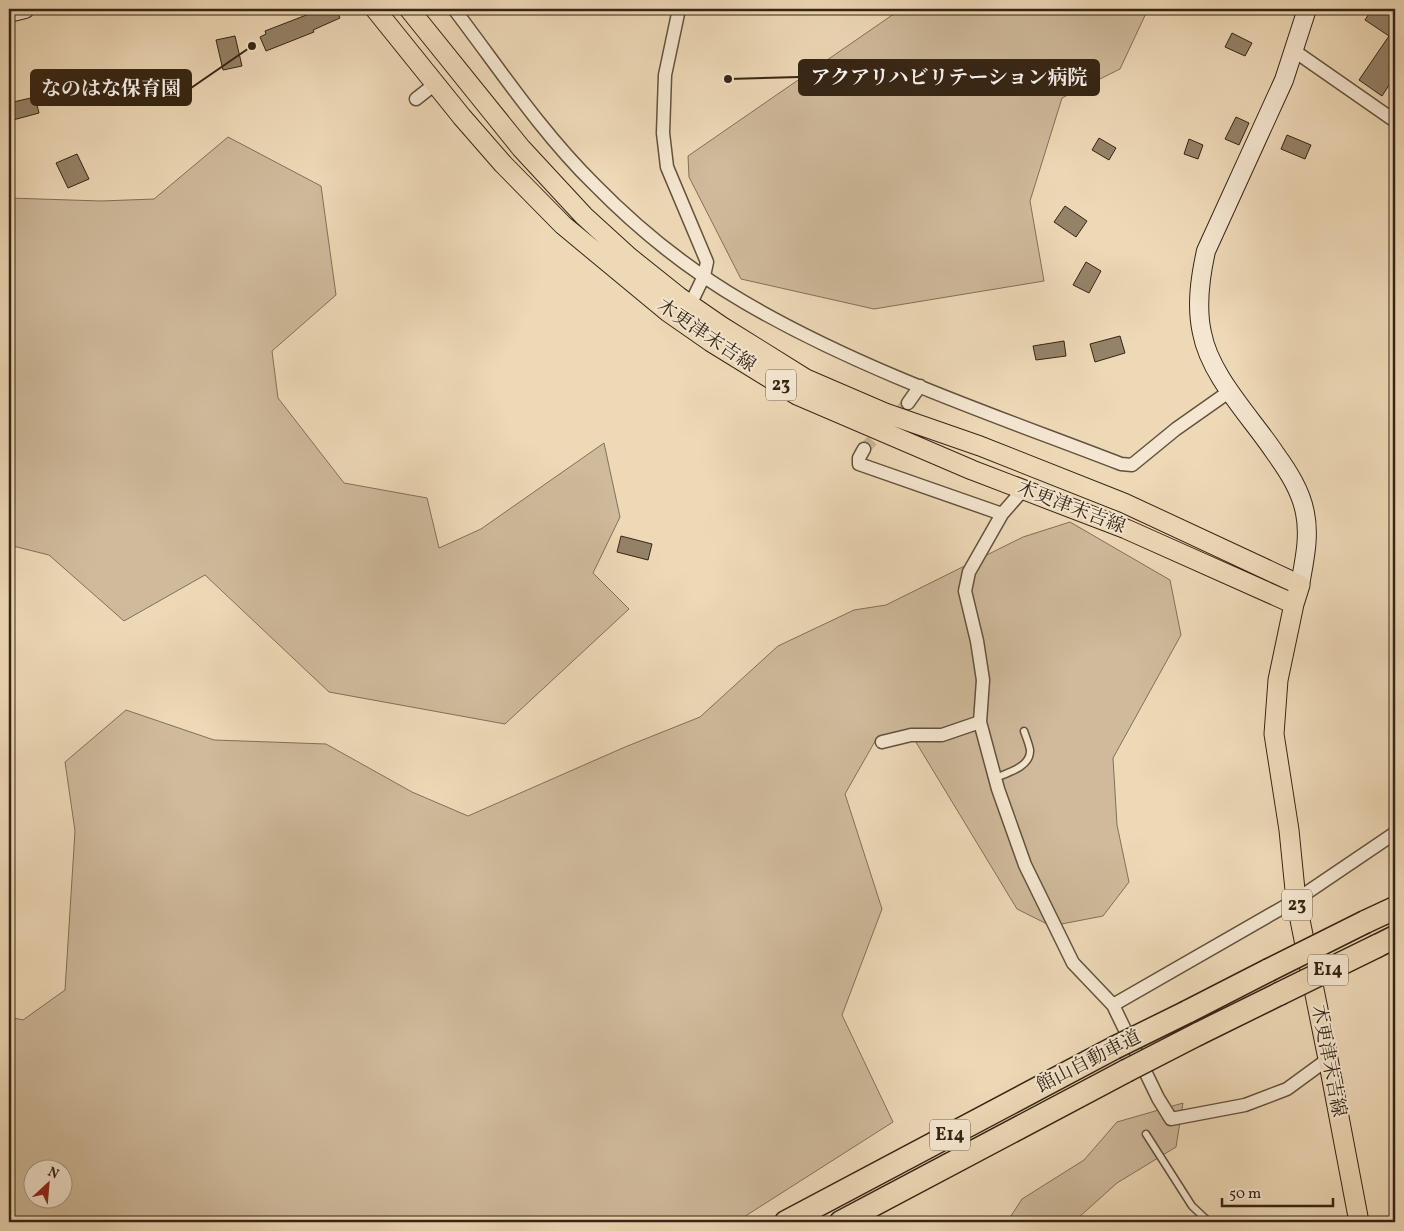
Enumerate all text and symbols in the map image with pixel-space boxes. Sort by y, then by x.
callout: アクアリハビリテーション病院 [799,60,1099,95]
text: アクアリハビリテーション病院 [811,65,1087,93]
callout: なのはな保育園 [31,70,191,105]
text: なのはな保育園 [41,76,181,104]
street label: 木更津末吉線 [651,293,761,379]
road number: 23 [766,370,796,400]
street label: 木更津末吉線 [1013,475,1129,541]
road number: 23 [1282,890,1312,920]
road number: E14 [1308,954,1348,986]
street label: 木更津末吉線 [1304,1003,1352,1119]
street label: 館山自動車道 [1032,1025,1146,1099]
road number: E14 [930,1120,970,1150]
north arrow [22,1158,72,1208]
text: N [44,1163,62,1184]
scale bar [1222,1176,1333,1208]
text: 50 m [1229,1184,1261,1205]

